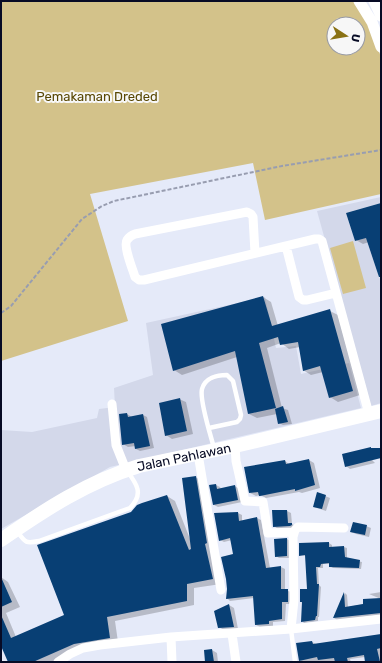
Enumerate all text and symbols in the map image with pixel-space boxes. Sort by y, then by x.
north arrow [326,16,366,56]
text: U [348,33,362,43]
park label: Pemakaman Dreded [36,89,158,104]
street label: Jalan Pahlawan [135,440,232,474]

